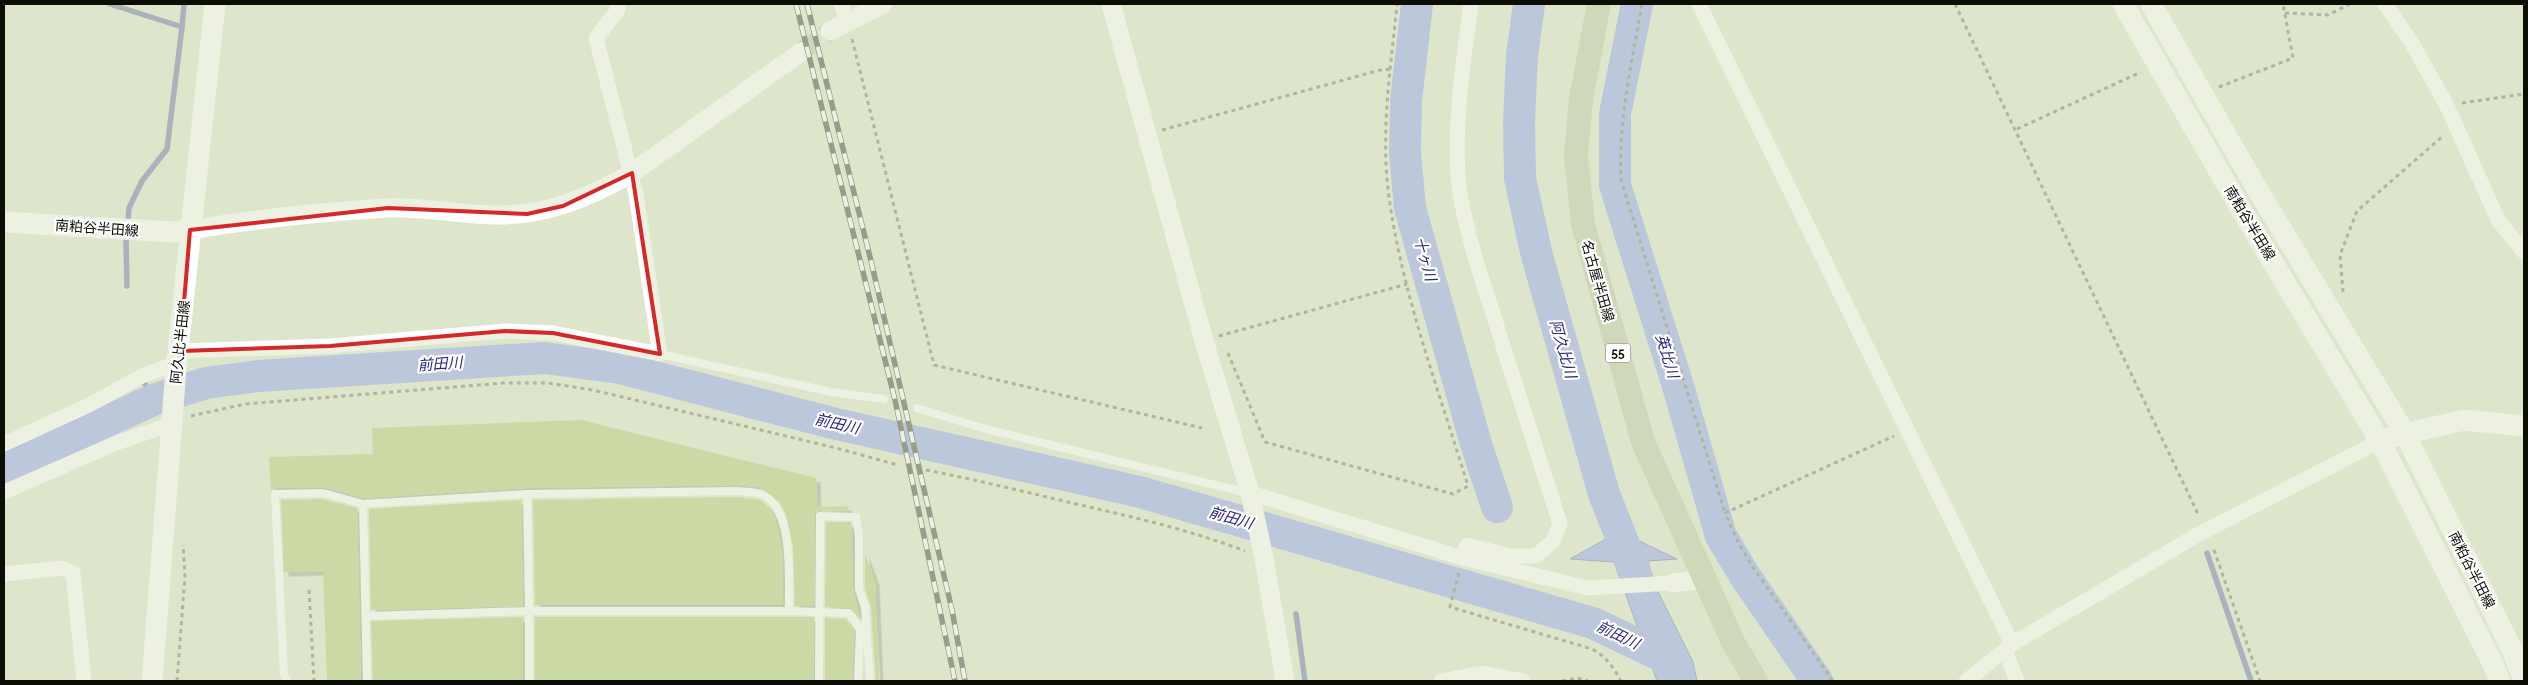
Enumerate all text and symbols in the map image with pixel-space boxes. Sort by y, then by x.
street label: 南粕谷半田線 [2222,183,2278,263]
street label: 南粕谷半田線 [55,217,139,239]
water label: 十ヶ川 [1410,235,1440,285]
street label: 名古屋半田線 [1579,238,1617,324]
street label: 阿久比半田線 [168,299,192,385]
water label: 阿久比川 [1546,318,1580,382]
water label: 英比川 [1652,332,1683,382]
road number: 55 [1606,343,1630,362]
water label: 前田川 [417,353,465,375]
water label: 前田川 [813,410,863,438]
water label: 前田川 [1207,503,1257,533]
street label: 南粕谷半田線 [2446,529,2498,611]
water label: 前田川 [1594,617,1644,654]

